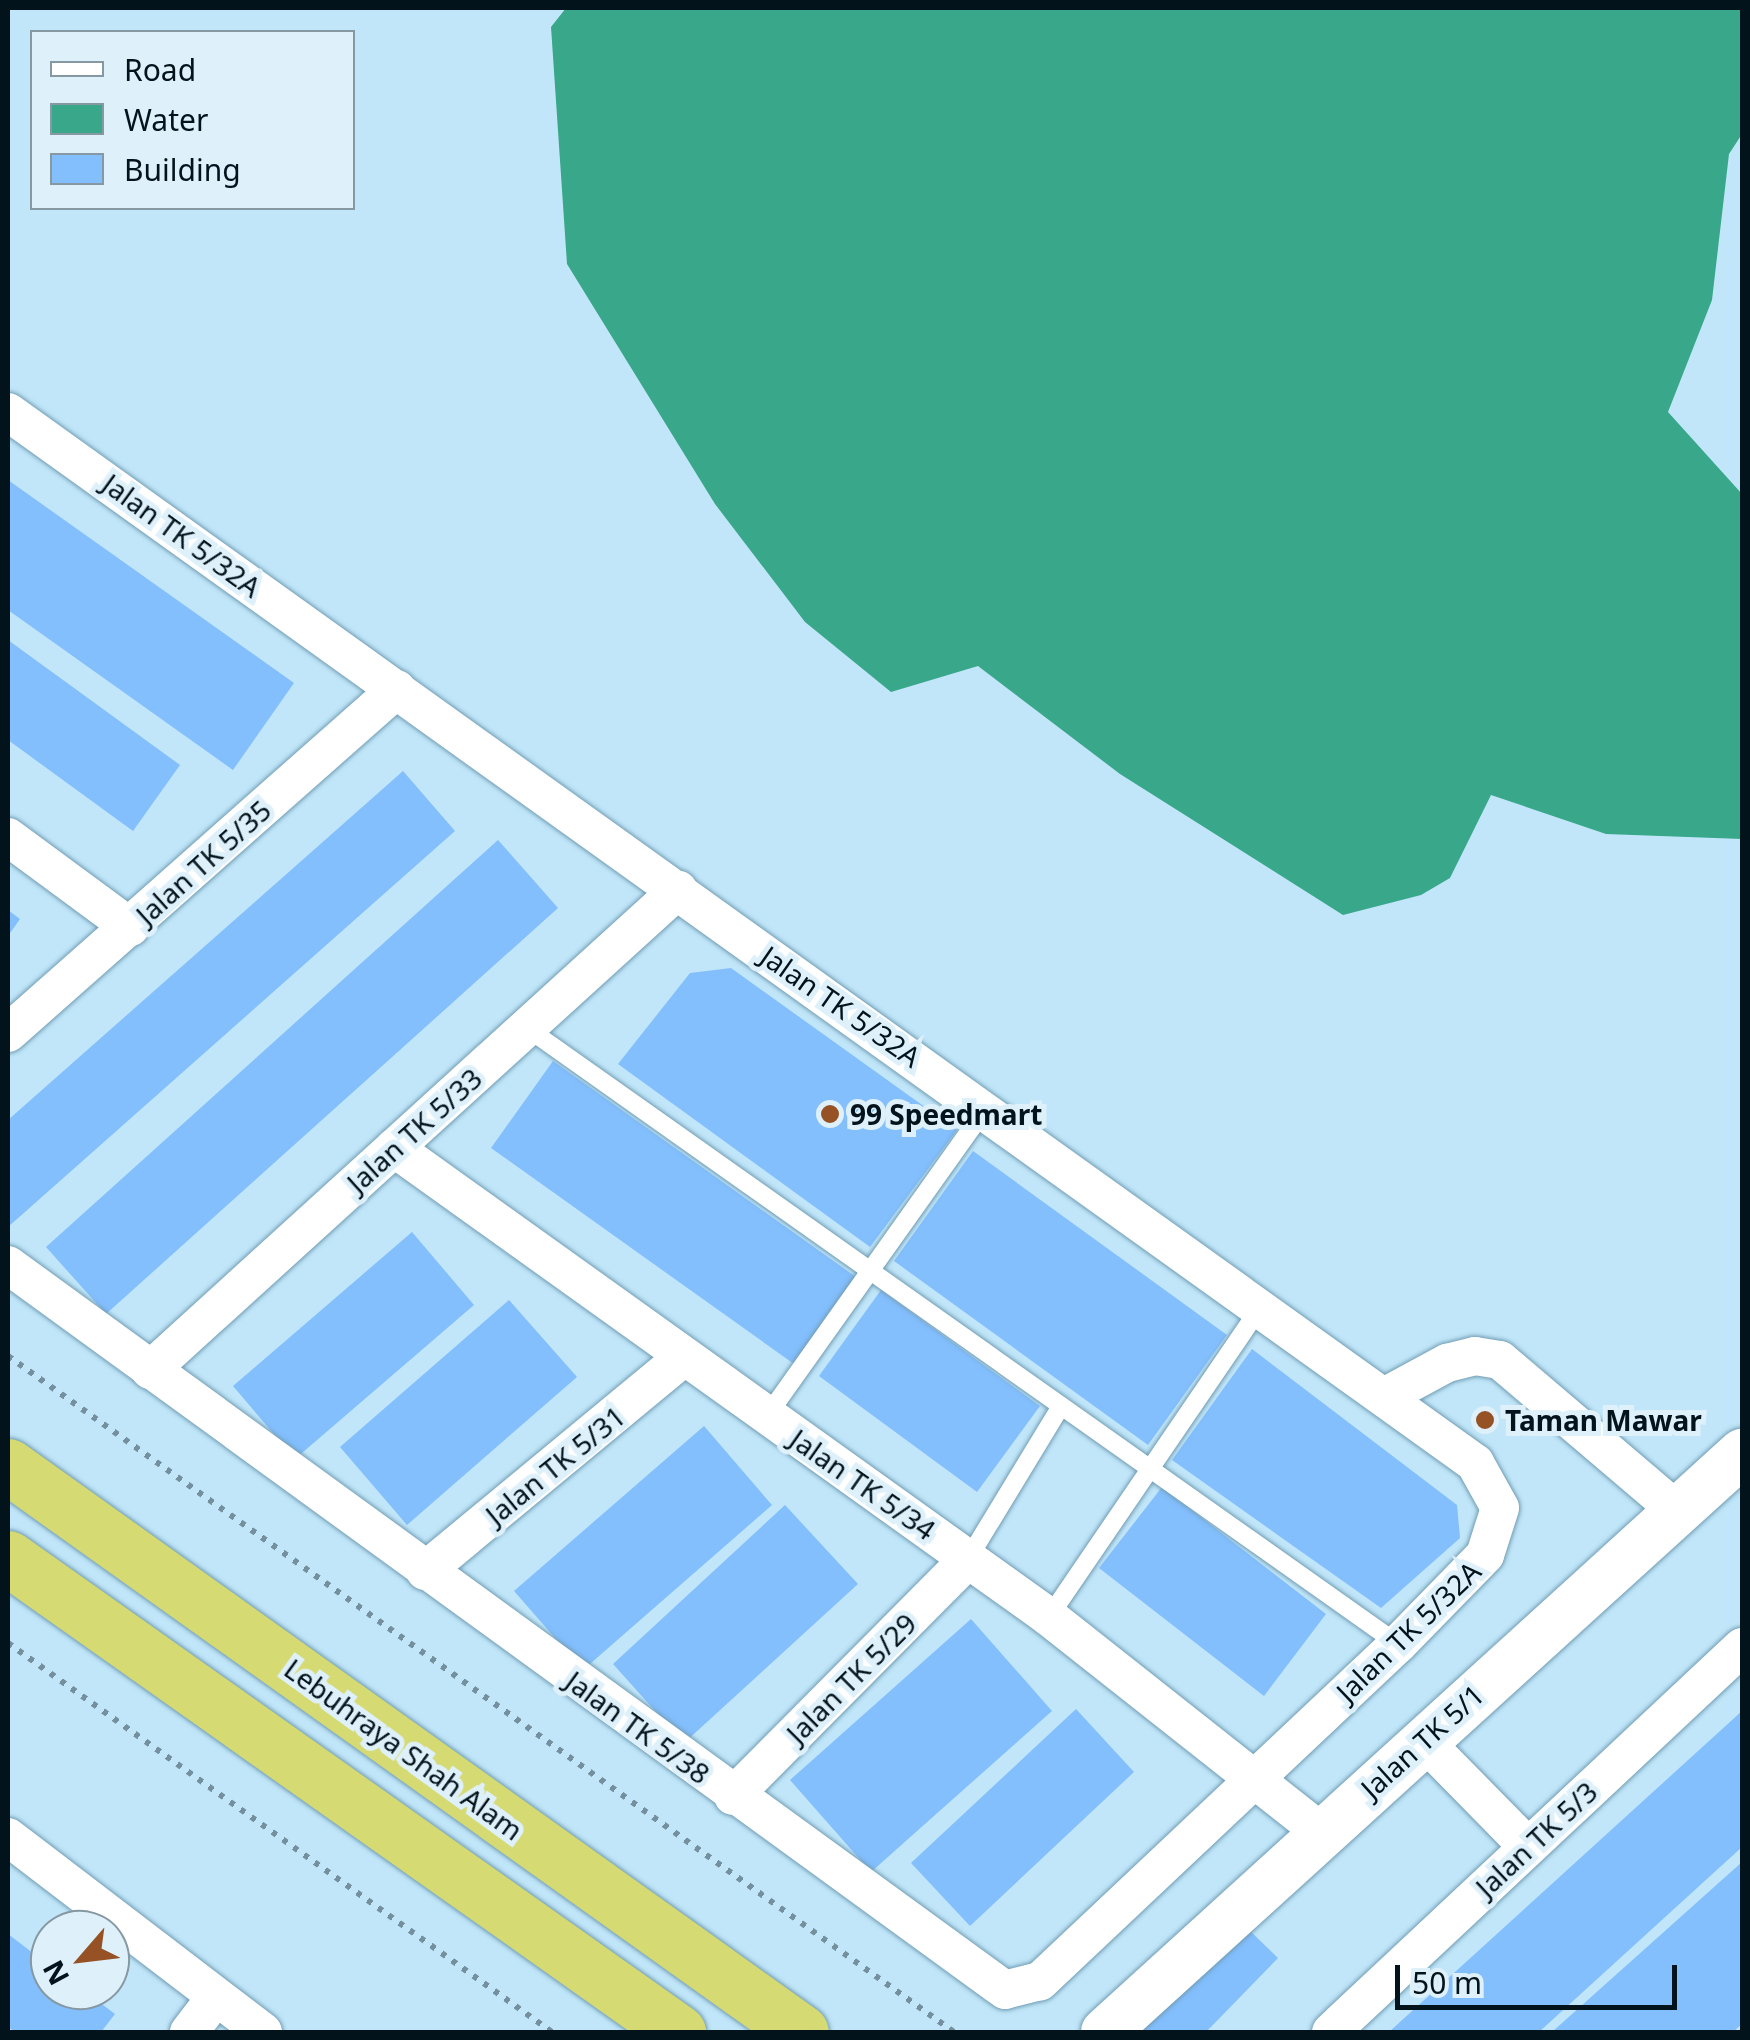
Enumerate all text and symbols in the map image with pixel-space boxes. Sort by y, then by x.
legend [30,30,355,210]
text: Road [124,49,196,90]
text: Water [124,99,208,140]
text: Building [124,149,241,190]
street label: Jalan TK 5/32A [96,466,268,604]
street label: Jalan TK 5/35 [129,793,277,931]
street label: Jalan TK 5/32A [755,938,927,1074]
street label: Jalan TK 5/33 [340,1061,488,1199]
place label: 99 Speedmart [850,1097,1042,1131]
marker: 99 Speedmart [819,1103,841,1125]
street label: Jalan TK 5/31 [479,1399,631,1531]
place label: Taman Mawar [1505,1403,1702,1437]
marker: Taman Mawar [1474,1409,1496,1431]
street label: Jalan TK 5/34 [784,1422,942,1546]
street label: Jalan TK 5/32A [1329,1554,1487,1708]
street label: Jalan TK 5/29 [779,1606,923,1750]
street label: Lebuhraya Shah Alam [278,1651,530,1847]
street label: Jalan TK 5/38 [560,1664,716,1790]
street label: Jalan TK 5/1 [1354,1677,1490,1805]
street label: Jalan TK 5/3 [1468,1774,1604,1904]
north arrow [30,1910,130,2010]
scale bar [1400,1945,1682,2007]
text: N [33,1954,77,1992]
text: 50 m [1412,1962,1482,2003]

